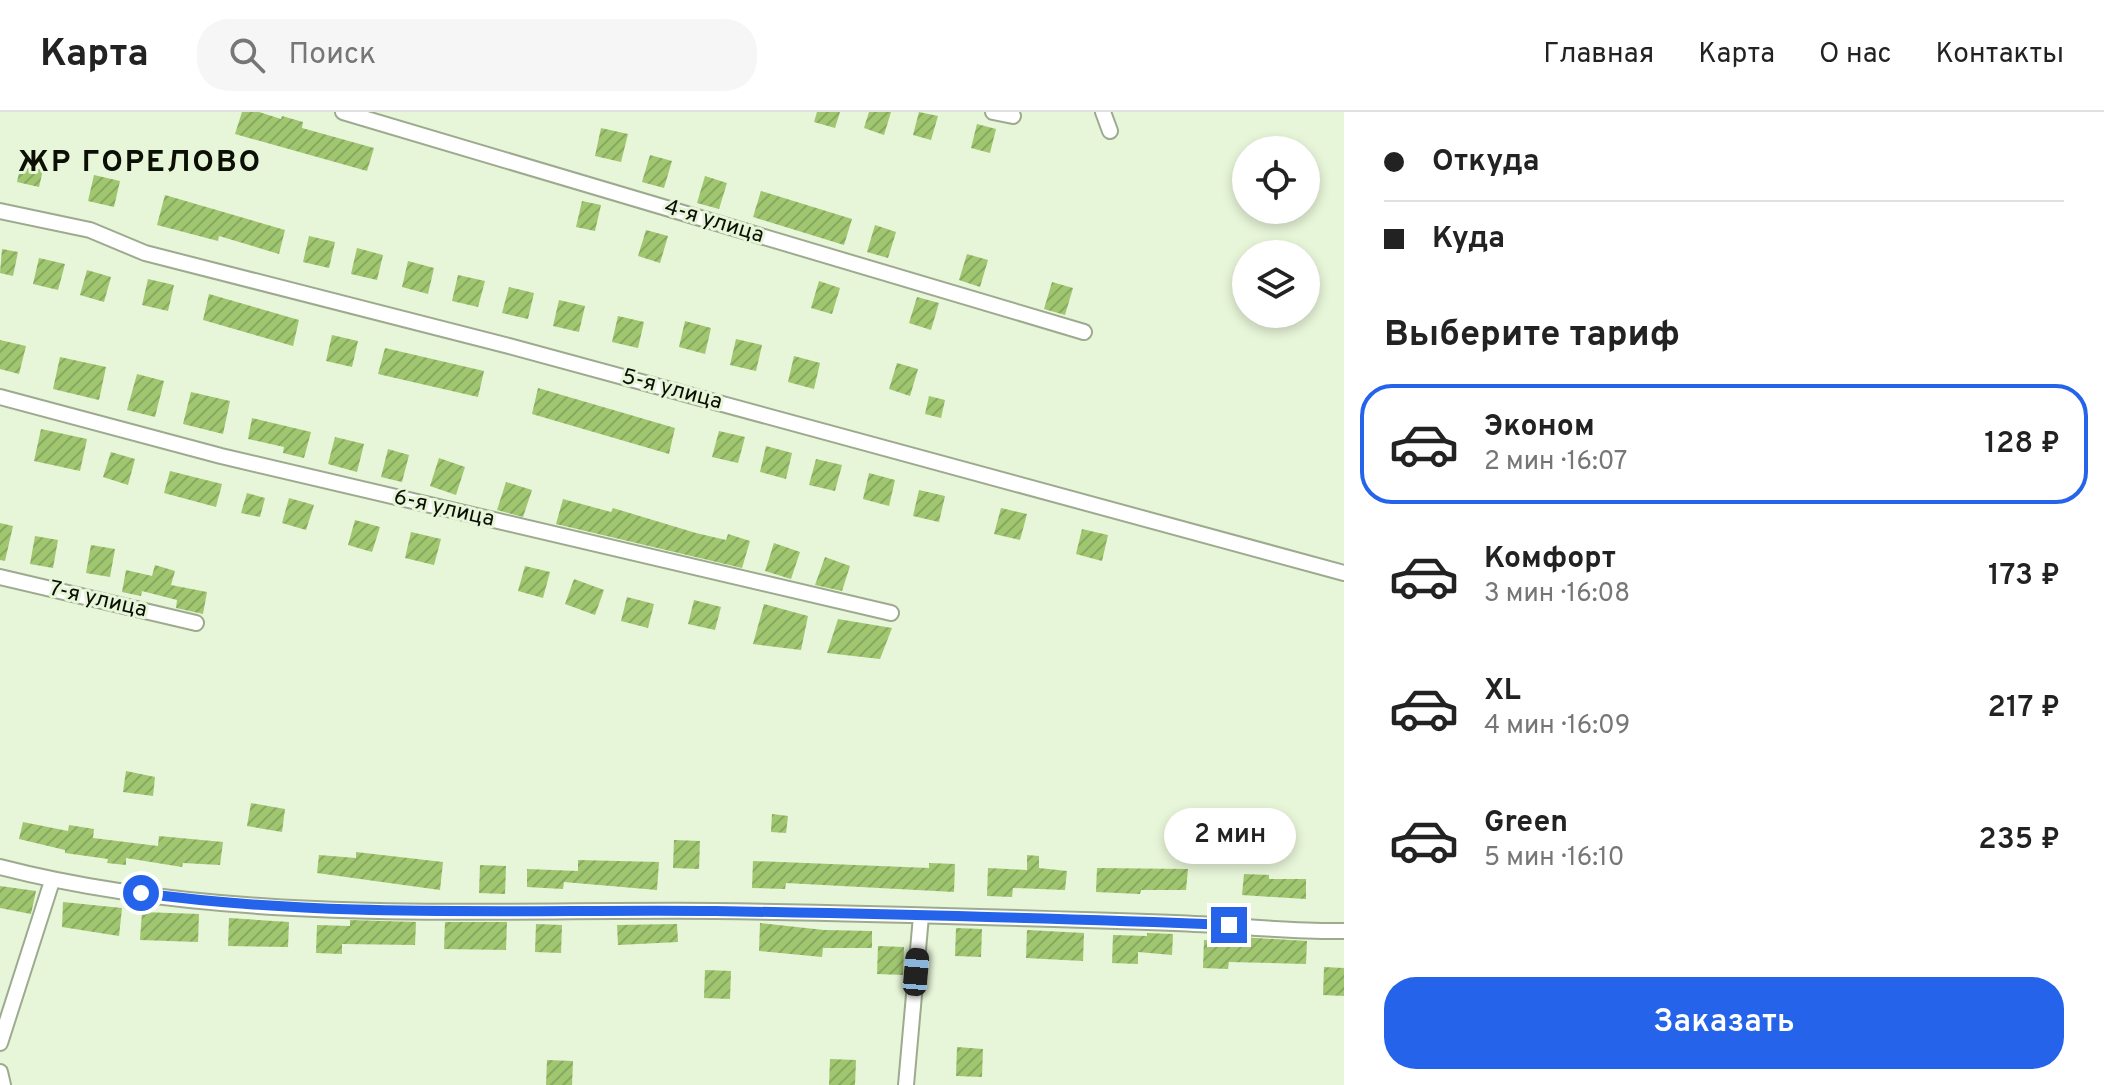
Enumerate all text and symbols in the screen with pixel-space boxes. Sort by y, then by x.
search box [197,19,757,91]
text: Карта [40,31,149,80]
icon: search [225,33,269,77]
text: Поиск [289,37,376,74]
text: Главная [1543,37,1654,73]
text: Карта [1698,37,1775,73]
text: О нас [1819,37,1892,73]
text: Контакты [1936,37,2064,73]
map controls [1232,136,1320,328]
button: locate [1232,136,1320,224]
text: Откуда [1432,144,1540,181]
district label: ЖР ГОРЕЛОВО [18,145,262,182]
street label: 4-я улица [661,194,767,250]
text: Куда [1432,221,1505,258]
button: layers [1232,240,1320,328]
text: Выберите тариф [1384,313,1680,359]
street label: 5-я улица [619,364,725,416]
icon: car [1388,408,1460,480]
text: Эконом [1484,409,1595,446]
text: 128 ₽ [1984,426,2060,463]
text: 2 мин · 16:07 [1484,446,1627,479]
street label: 6-я улица [391,484,497,534]
icon: car [1388,540,1460,612]
text: Комфорт [1484,541,1616,578]
text: 173 ₽ [1988,558,2060,595]
street label: 7-я улица [46,576,150,624]
text: 3 мин · 16:08 [1484,578,1630,611]
icon: car [1388,672,1460,744]
text: XL [1484,673,1521,710]
text: 217 ₽ [1988,690,2060,727]
text: 4 мин · 16:09 [1484,710,1630,743]
icon: car [1388,804,1460,876]
text: Green [1484,805,1568,842]
callout: 2 мин [1163,809,1295,865]
text: 2 мин [1194,819,1266,852]
text: 235 ₽ [1978,822,2060,859]
text: 5 мин · 16:10 [1484,842,1624,875]
route start [123,875,159,911]
route end [1211,907,1247,943]
car [902,947,930,997]
button: Заказать [1384,977,2064,1069]

